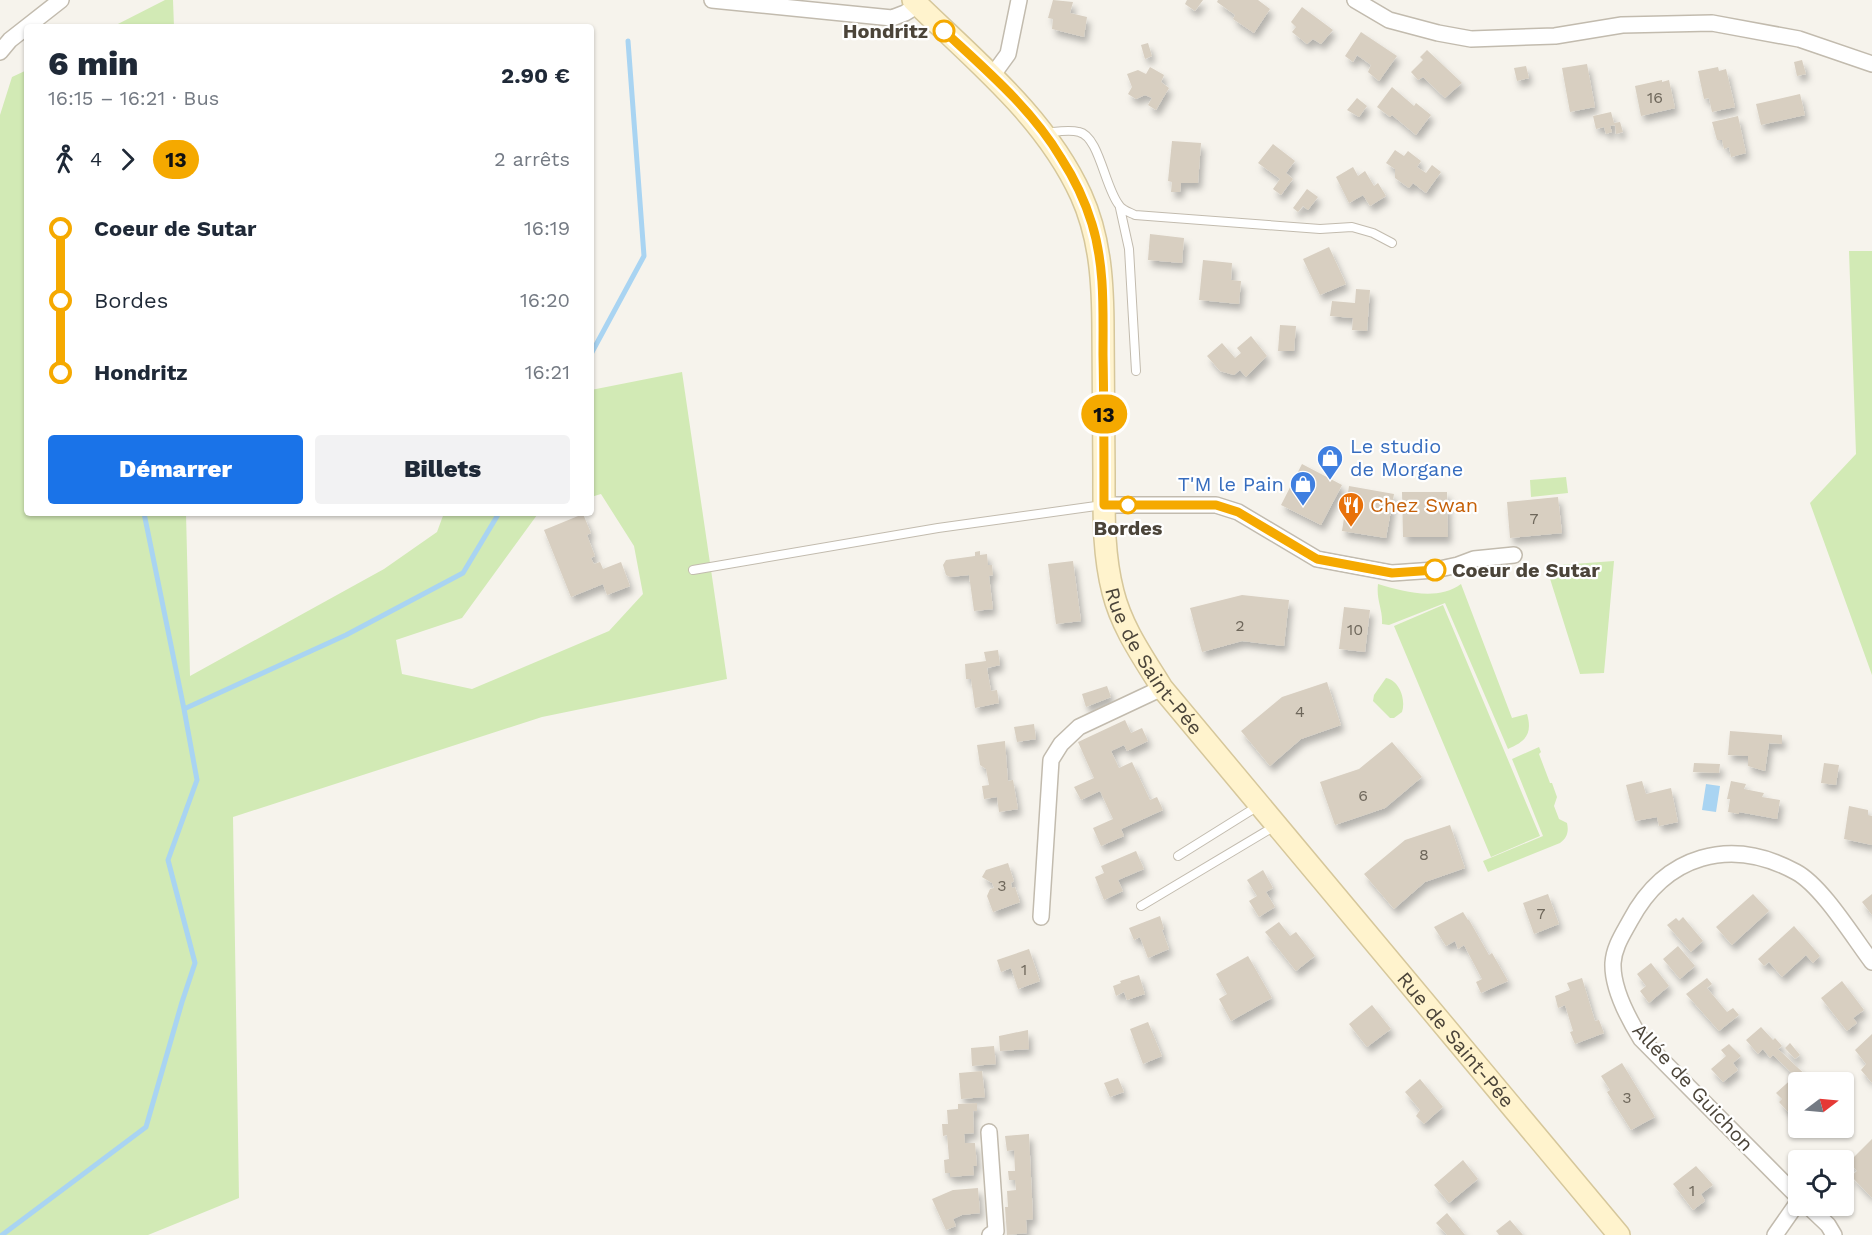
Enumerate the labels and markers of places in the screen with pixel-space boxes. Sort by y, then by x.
place label: Hondritz [843,19,928,43]
marker: Hondritz [933,20,955,42]
place label: Le studio de Morgane [1350,434,1463,481]
shop icon: Le studio de Morgane [1315,443,1345,481]
shop icon: T'M le Pain [1288,469,1318,507]
place label: T'M le Pain [1178,472,1284,496]
restaurant icon: Chez Swan [1336,490,1366,528]
place label: Chez Swan [1370,493,1478,517]
marker: Bordes [1119,496,1137,514]
place label: Bordes [1094,516,1163,540]
place label: Coeur de Sutar [1452,558,1600,582]
marker: Coeur de Sutar [1424,559,1446,581]

